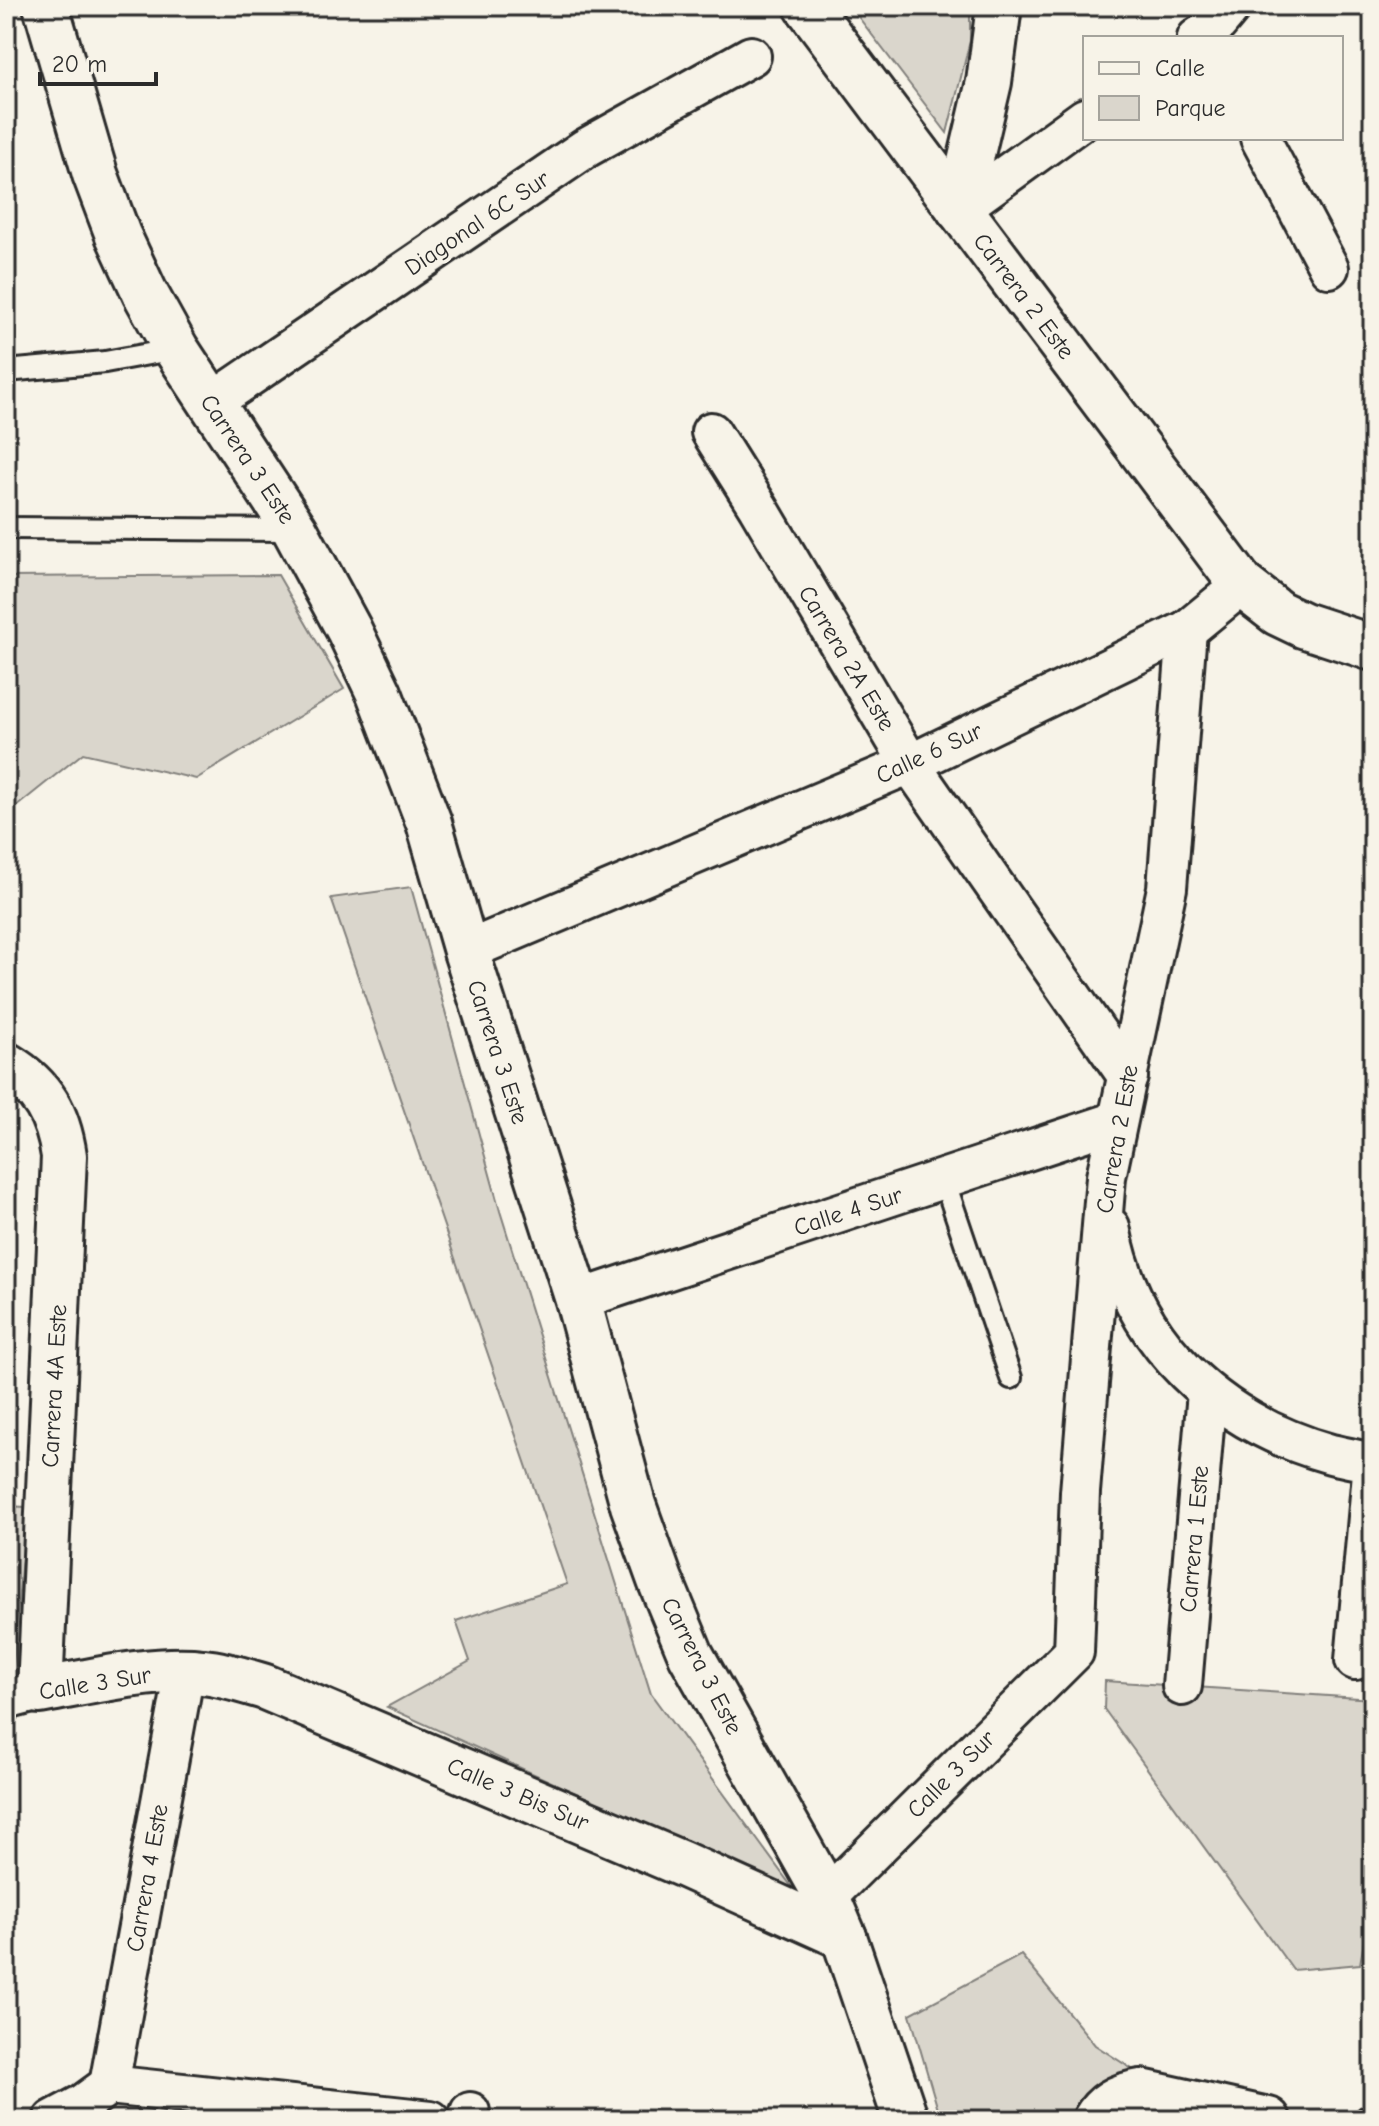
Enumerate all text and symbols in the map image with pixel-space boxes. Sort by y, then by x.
scale bar [40,36,156,86]
legend [1083,36,1343,140]
text: 20 m [52,50,107,78]
text: Calle [1155,54,1205,82]
text: Parque [1155,94,1226,122]
street label: Diagonal 6C Sur [399,164,555,282]
street label: Carrera 2 Este [968,228,1080,364]
street label: Carrera 3 Este [194,389,302,529]
street label: Carrera 2A Este [793,580,901,736]
street label: Calle 6 Sur [872,716,987,790]
street label: Carrera 3 Este [462,976,534,1128]
street label: Carrera 2 Este [1090,1062,1144,1216]
street label: Calle 4 Sur [790,1180,906,1242]
street label: Carrera 4A Este [36,1304,72,1468]
street label: Carrera 1 Este [1174,1464,1214,1614]
street label: Carrera 3 Este [655,1593,749,1739]
street label: Calle 3 Sur [37,1660,153,1706]
street label: Calle 3 Sur [901,1724,1001,1824]
street label: Calle 3 Bis Sur [443,1752,593,1837]
street label: Carrera 4 Este [120,1802,174,1954]

